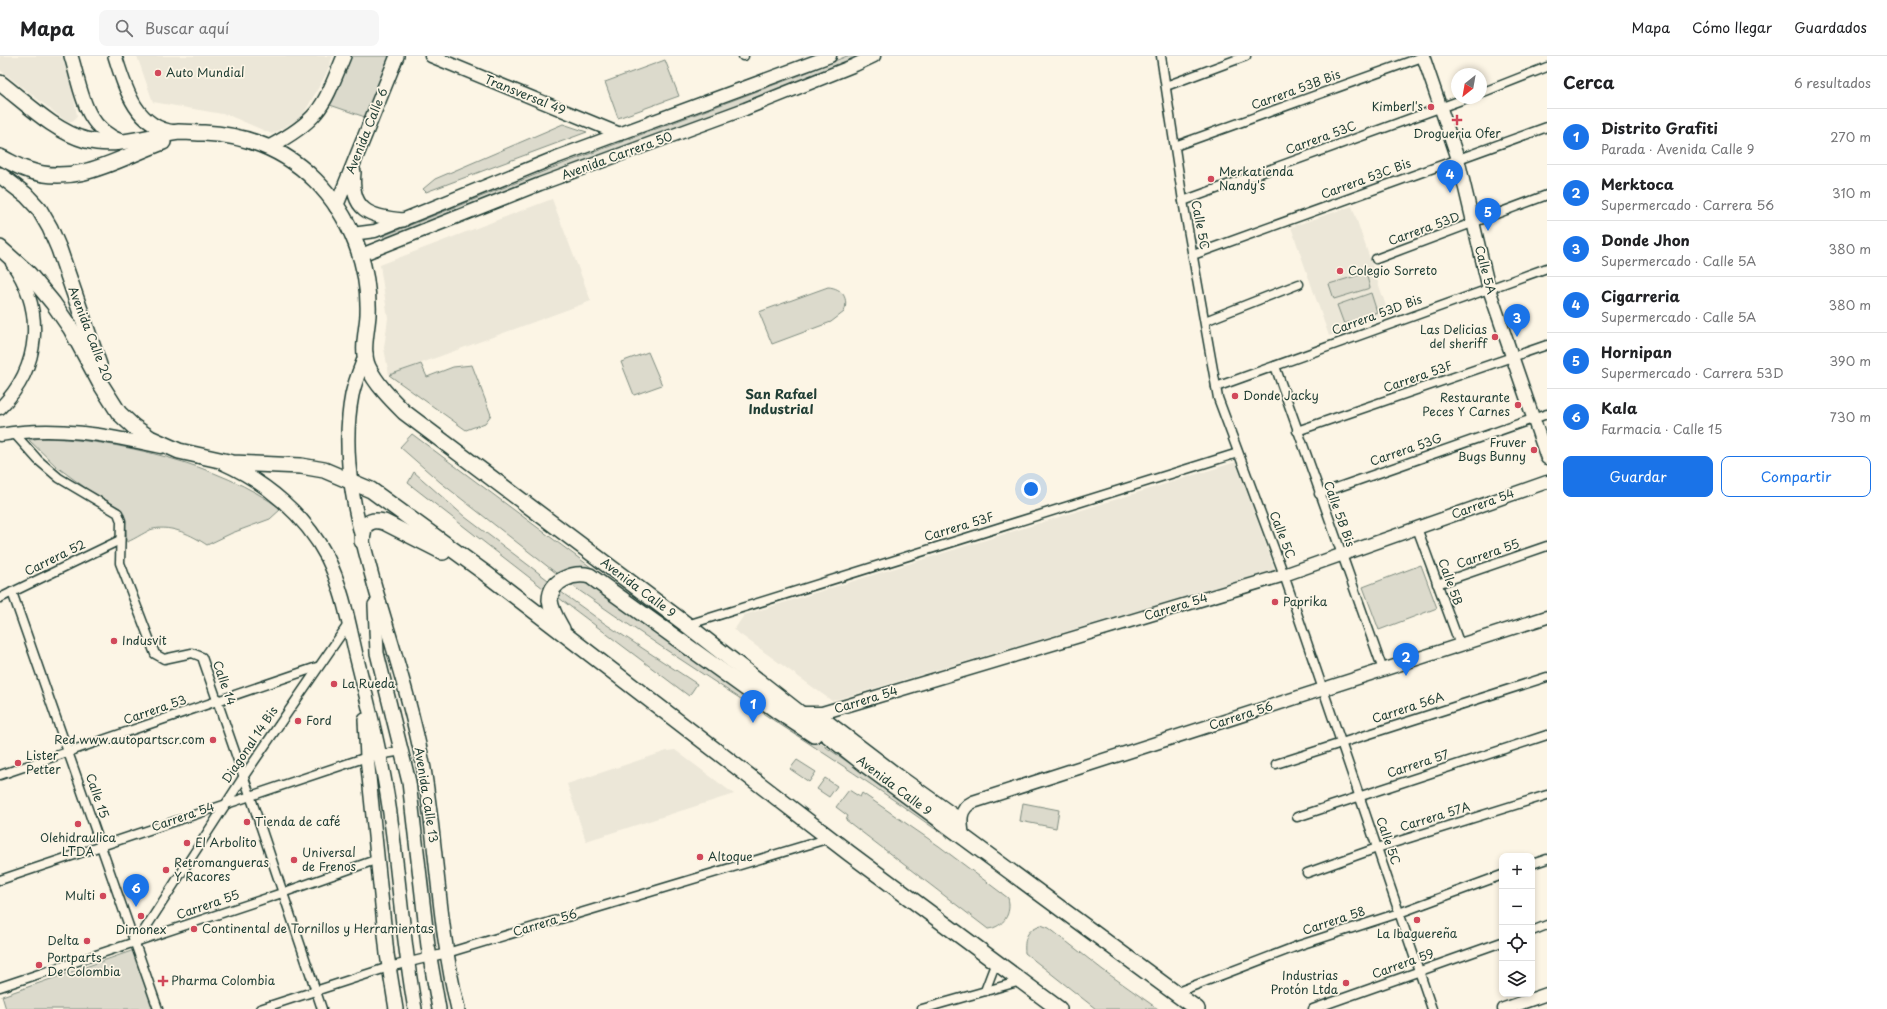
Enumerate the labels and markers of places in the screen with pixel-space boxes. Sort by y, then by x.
place label: Auto Mundial [166,63,245,81]
marker: Auto Mundial [153,68,163,78]
place label: Kimberl's [1372,97,1424,115]
marker: Kimberl's [1426,102,1436,112]
marker: Drogueria Ofer [1452,115,1462,125]
place label: Drogueria Ofer [1413,124,1501,142]
pin: 4 [1437,160,1463,193]
place label: Merkatienda Nandy's [1219,162,1294,194]
marker: Merkatienda Nandy's [1206,174,1216,184]
pin: 5 [1475,198,1501,231]
place label: Colegio Sorreto [1348,261,1437,279]
marker: Colegio Sorreto [1335,266,1345,276]
pin: 3 [1504,304,1530,337]
place label: Las Delicias del sheriff [1420,320,1488,352]
marker: Las Delicias del sheriff [1490,332,1500,342]
place label: Donde Jacky [1243,386,1319,404]
place label: Restaurante Peces Y Carnes [1422,388,1511,420]
marker: Donde Jacky [1230,391,1240,401]
marker: Restaurante Peces Y Carnes [1513,400,1523,410]
place label: Fruver Bugs Bunny [1458,433,1527,465]
marker: Fruver Bugs Bunny [1529,445,1539,455]
place label: Paprika [1283,592,1328,610]
marker: Paprika [1270,597,1280,607]
place label: Indusvit [122,631,167,649]
marker: Indusvit [109,636,119,646]
pin: 2 [1393,643,1419,676]
place label: La Rueda [342,674,396,692]
marker: La Rueda [329,679,339,689]
pin: 1 [740,690,766,723]
place label: Ford [306,711,332,729]
marker: Ford [293,716,303,726]
place label: Red www.autopartscr.com [54,730,205,748]
marker: Red www.autopartscr.com [208,735,218,745]
place label: Lister Petter [26,746,61,778]
marker: Lister Petter [13,758,23,768]
place label: Tienda de café [255,812,340,830]
marker: Tienda de café [242,817,252,827]
marker: Olehidraulica LTDA [73,819,83,829]
place label: Olehidraulica LTDA [40,828,117,860]
place label: El Arbolito [195,833,257,851]
marker: El Arbolito [182,838,192,848]
place label: Universal de Frenos [302,843,357,875]
place label: Altoque [708,847,753,865]
marker: Altoque [695,852,705,862]
place label: Retromangueras Y Racores [174,853,269,885]
marker: Universal de Frenos [289,855,299,865]
marker: Retromangueras Y Racores [161,865,171,875]
pin: 6 [123,874,149,907]
place label: Multi [65,886,95,904]
marker: Multi [98,891,108,901]
marker: Dimonex [136,911,146,921]
marker: La Ibaguereña [1412,915,1422,925]
place label: Continental de Tornillos y Herramientas [202,919,434,937]
place label: Dimonex [116,920,166,938]
marker: Continental de Tornillos y Herramientas [189,924,199,934]
place label: La Ibaguereña [1377,924,1458,942]
place label: Delta [47,931,80,949]
marker: Delta [82,936,92,946]
place label: Portparts De Colombia [47,948,121,980]
marker: Portparts De Colombia [34,960,44,970]
place label: Industrias Protón Ltda [1270,966,1339,998]
place label: Pharma Colombia [171,971,276,989]
marker: Pharma Colombia [158,976,168,986]
marker: Industrias Protón Ltda [1341,978,1351,988]

